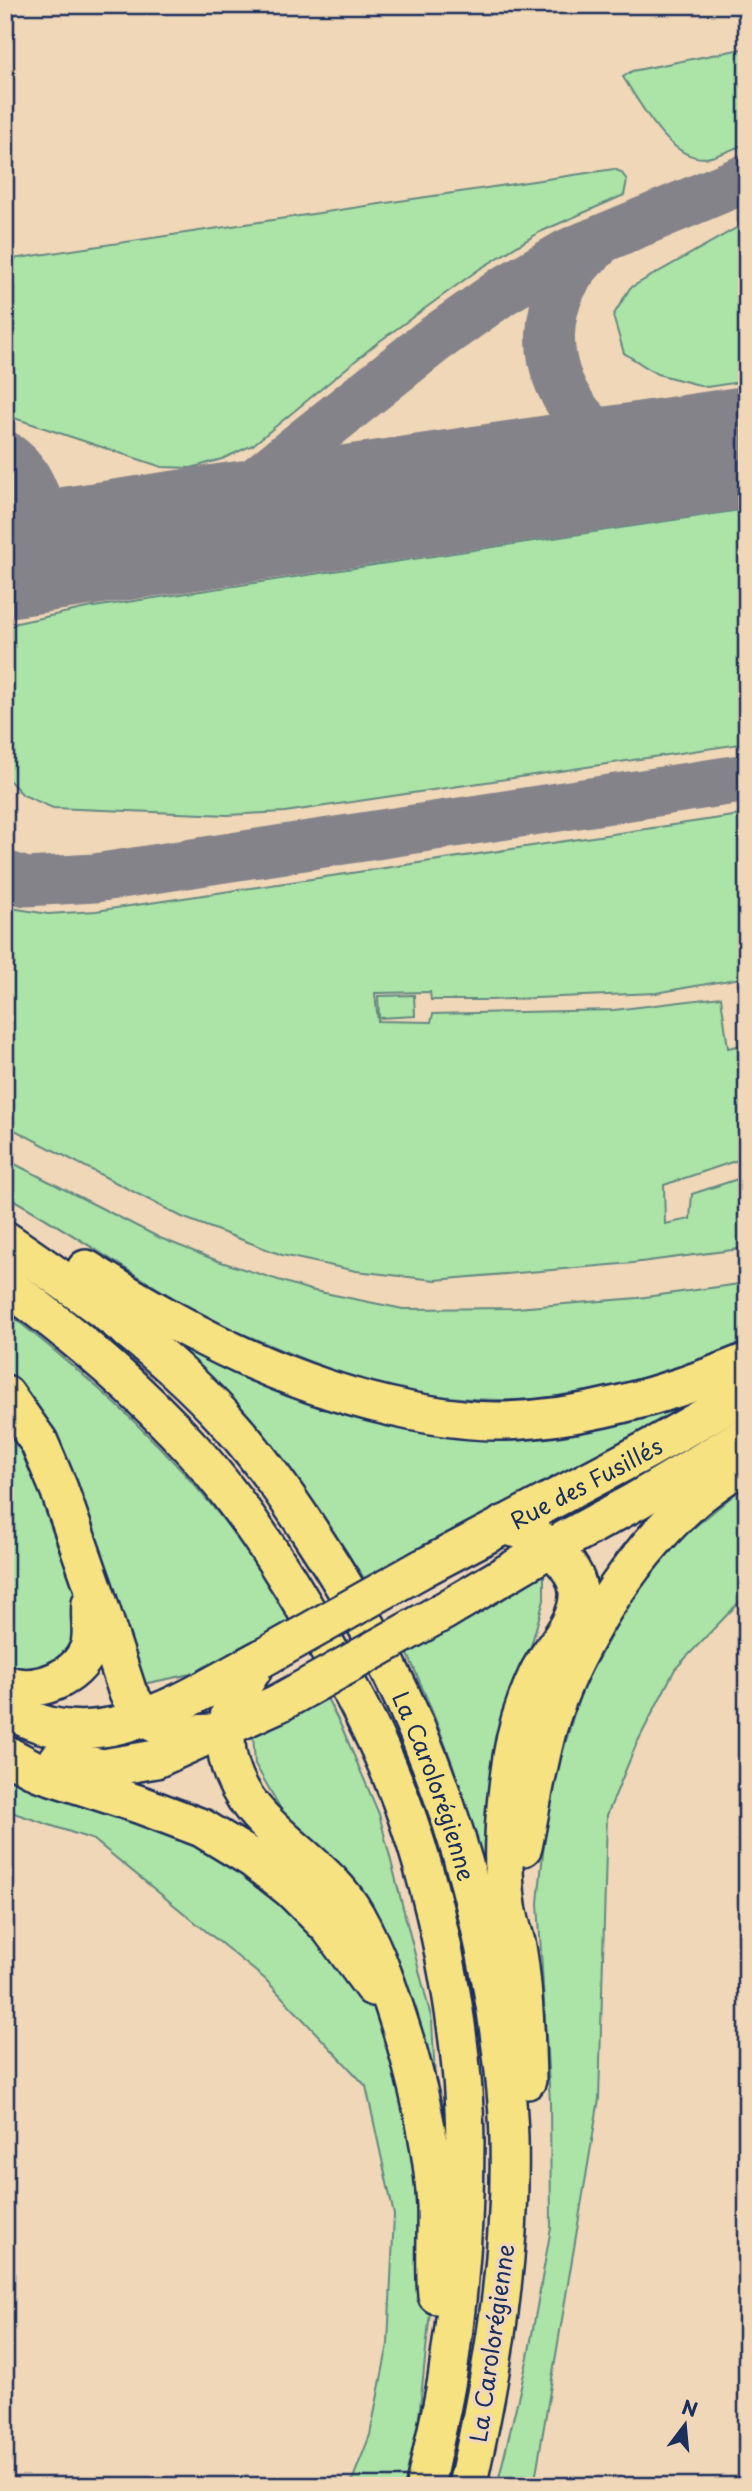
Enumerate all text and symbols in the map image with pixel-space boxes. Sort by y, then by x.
street label: Rue des Fusillés [503,1427,668,1537]
street label: La Carolorégienne [385,1685,485,1885]
street label: La Carolorégienne [460,2242,522,2444]
north arrow [650,2390,720,2460]
text: N [679,2392,701,2423]

